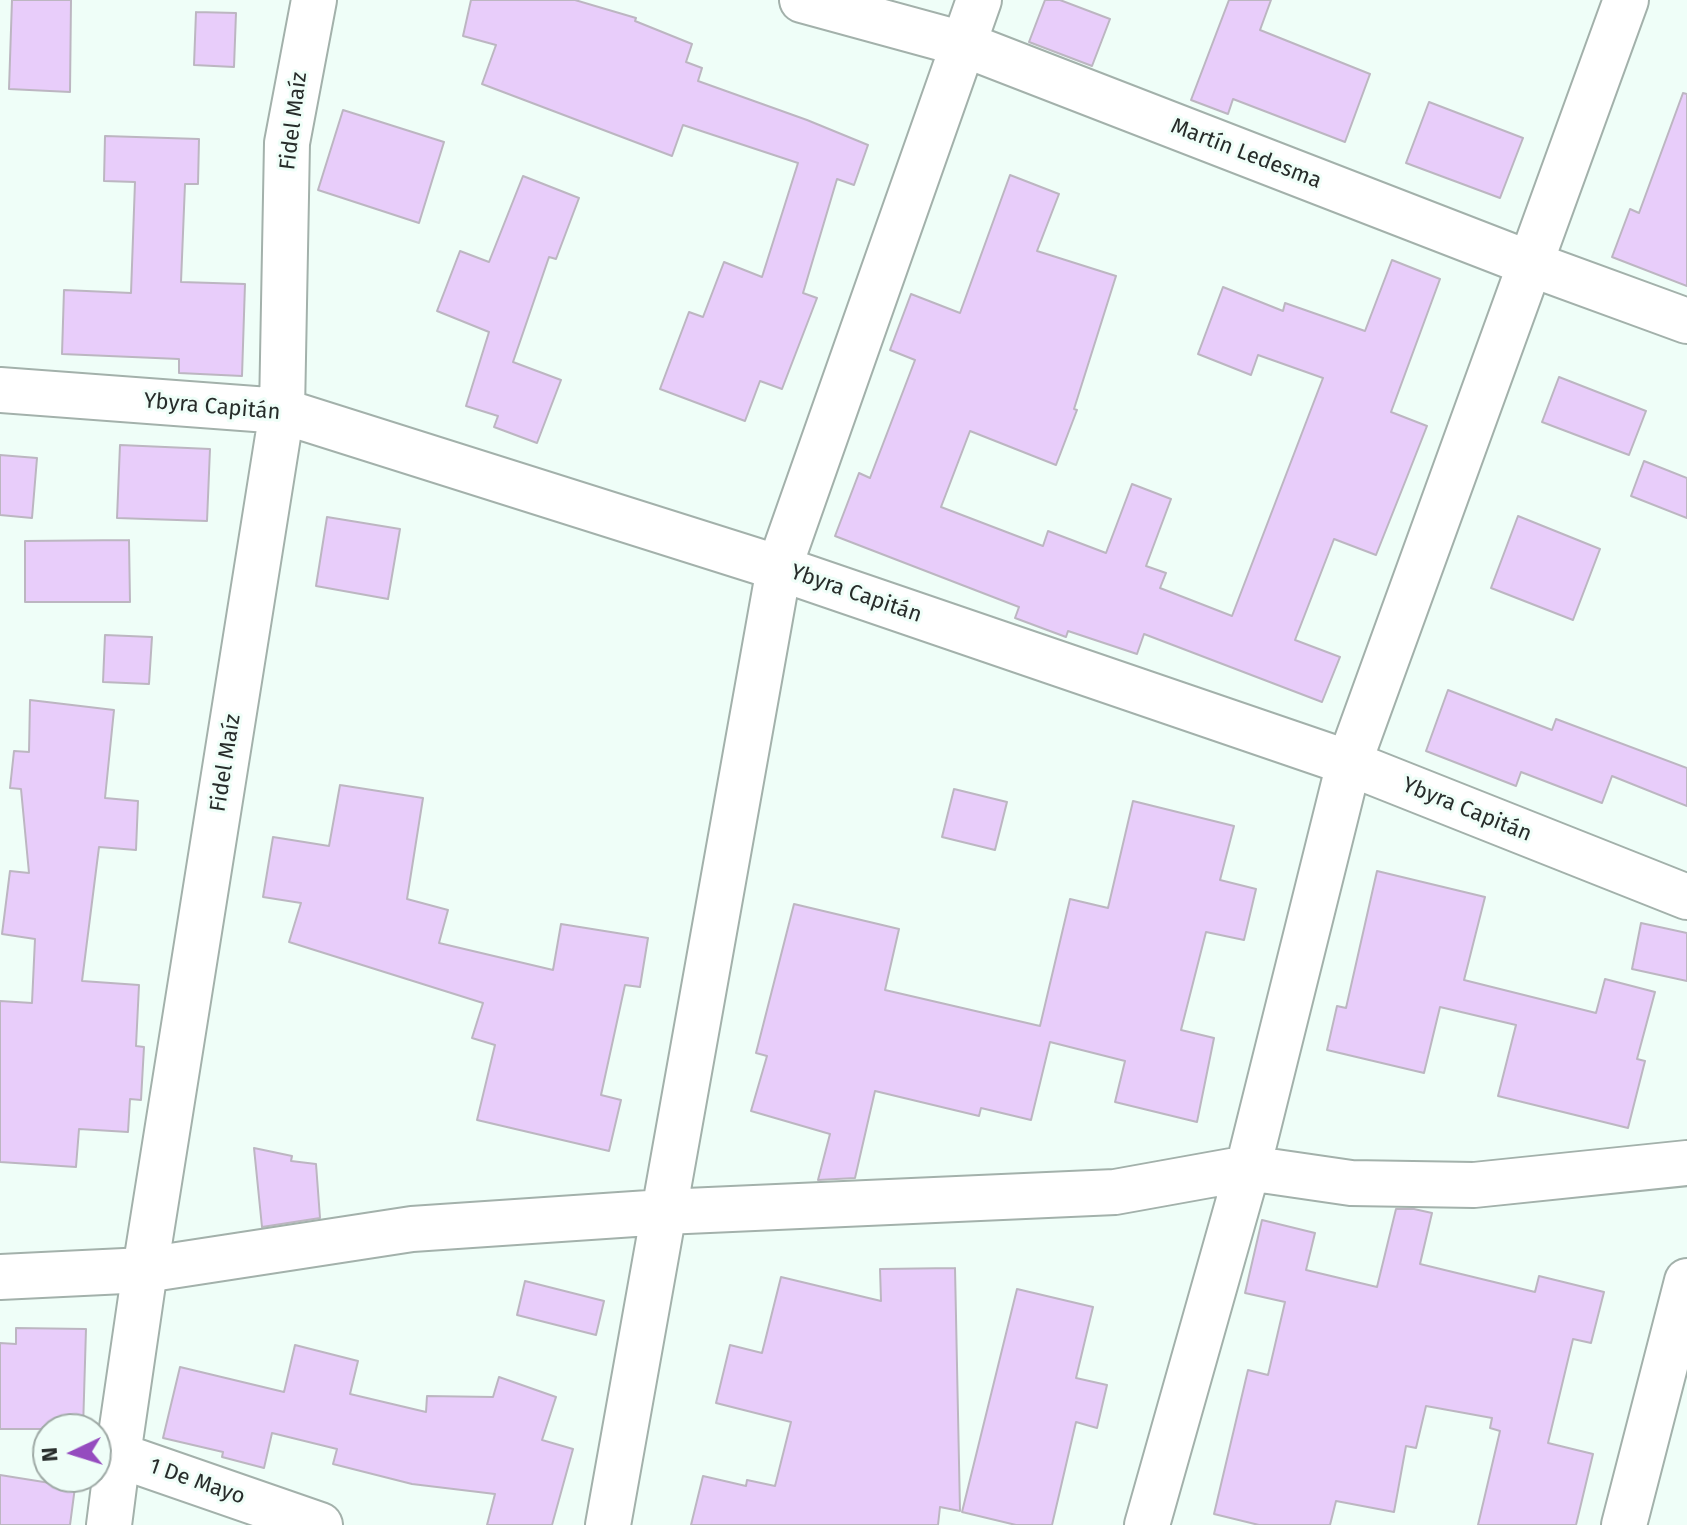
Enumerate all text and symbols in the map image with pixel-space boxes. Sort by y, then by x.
street label: Fidel Maíz [275,70,313,172]
street label: Martín Ledesma [1167,113,1325,195]
street label: Ybyra Capitán [143,388,281,426]
street label: Ybyra Capitán [787,559,925,629]
street label: Fidel Maíz [205,712,247,814]
street label: Ybyra Capitán [1398,772,1536,848]
north arrow [32,1413,112,1493]
text: N [36,1446,64,1463]
street label: 1 De Mayo [146,1453,248,1511]

